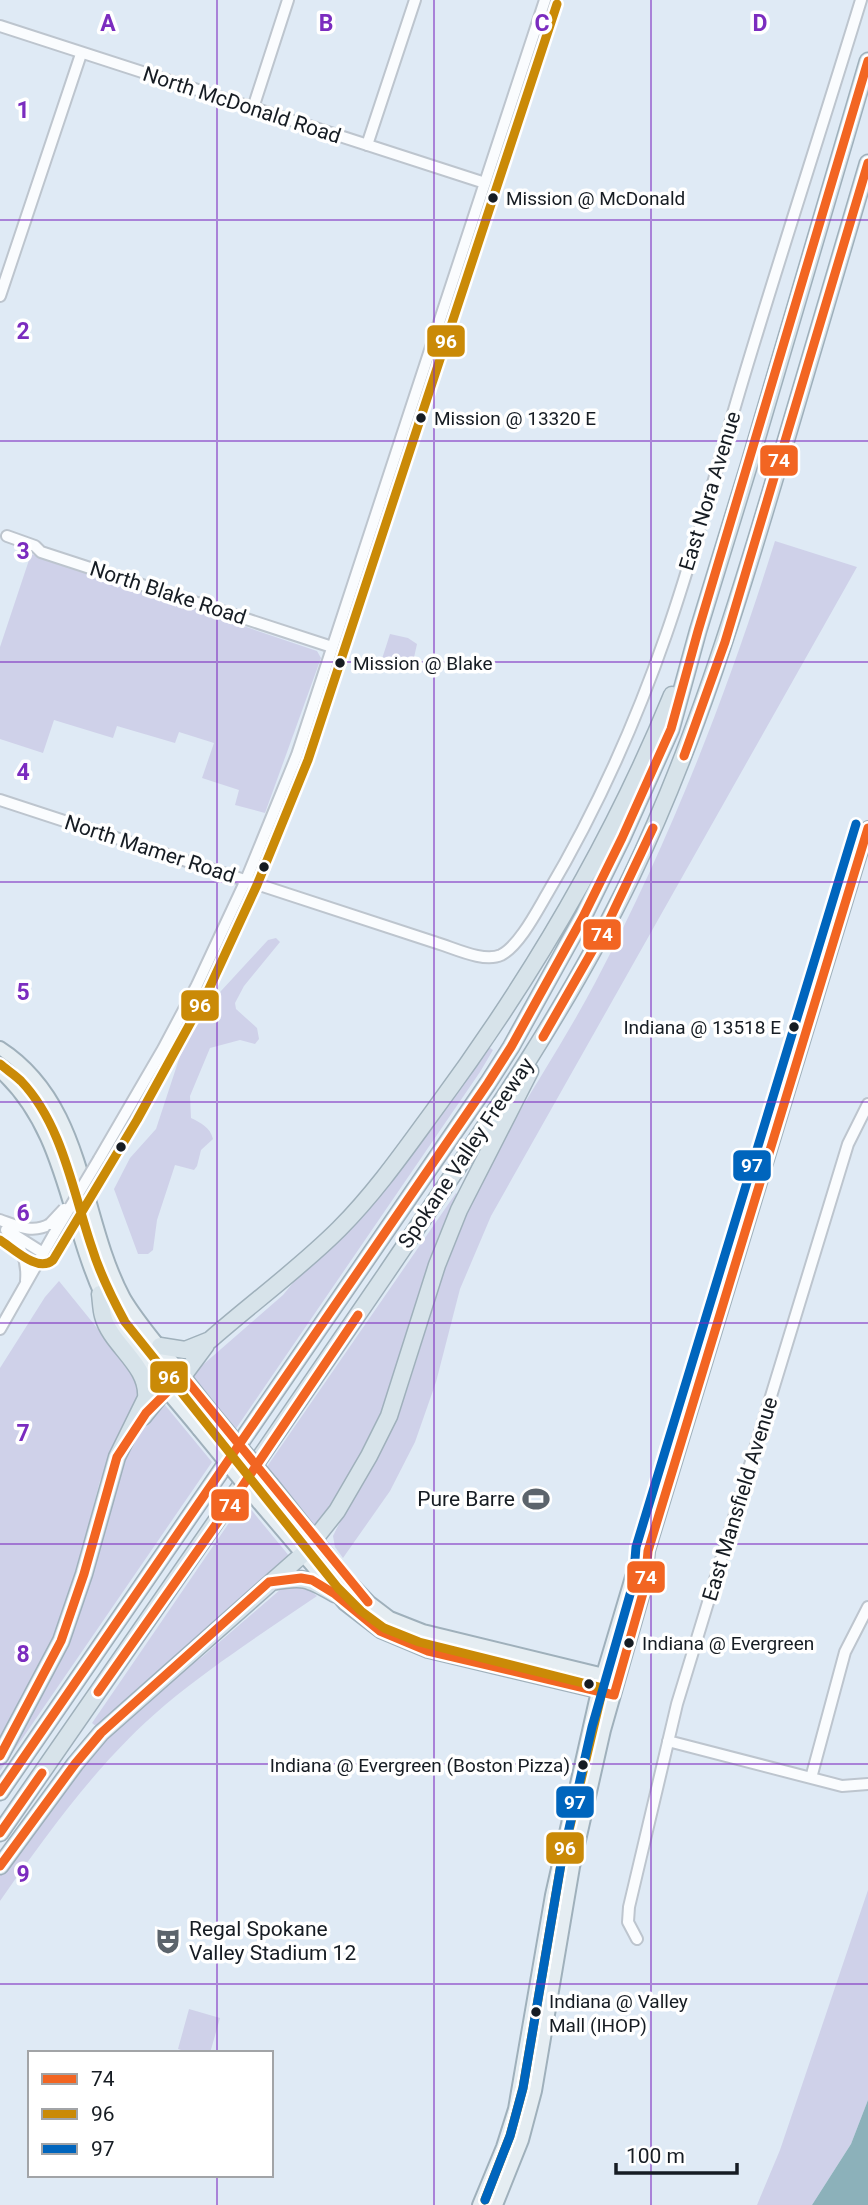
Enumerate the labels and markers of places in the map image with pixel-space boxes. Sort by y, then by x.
place label: Mission @ McDonald [506,187,685,210]
marker: Mission @ McDonald [486,191,500,205]
place label: Mission @ 13320 E [434,407,596,430]
marker: Mission @ 13320 E [414,411,428,425]
place label: Mission @ Blake [353,652,493,675]
marker: Mission @ Blake [333,656,347,670]
unlabelled marker [257,860,271,874]
place label: Indiana @ 13518 E [623,1016,781,1039]
marker: Indiana @ 13518 E [787,1020,801,1034]
unlabelled marker [114,1140,128,1154]
sports icon: Pure Barre [521,1484,551,1514]
place label: Pure Barre [417,1487,515,1511]
place label: Indiana @ Evergreen [642,1632,814,1655]
marker: Indiana @ Evergreen [622,1636,636,1650]
unlabelled marker [582,1677,596,1691]
place label: Indiana @ Evergreen (Boston Pizza) [270,1754,570,1777]
marker: Indiana @ Evergreen (Boston Pizza) [576,1758,590,1772]
place label: Regal Spokane Valley Stadium 12 [189,1917,356,1965]
theatre icon: Regal Spokane Valley Stadium 12 [153,1926,183,1956]
place label: Indiana @ Valley Mall (IHOP) [549,1990,688,2037]
marker: Indiana @ Valley Mall (IHOP) [529,2005,543,2019]

